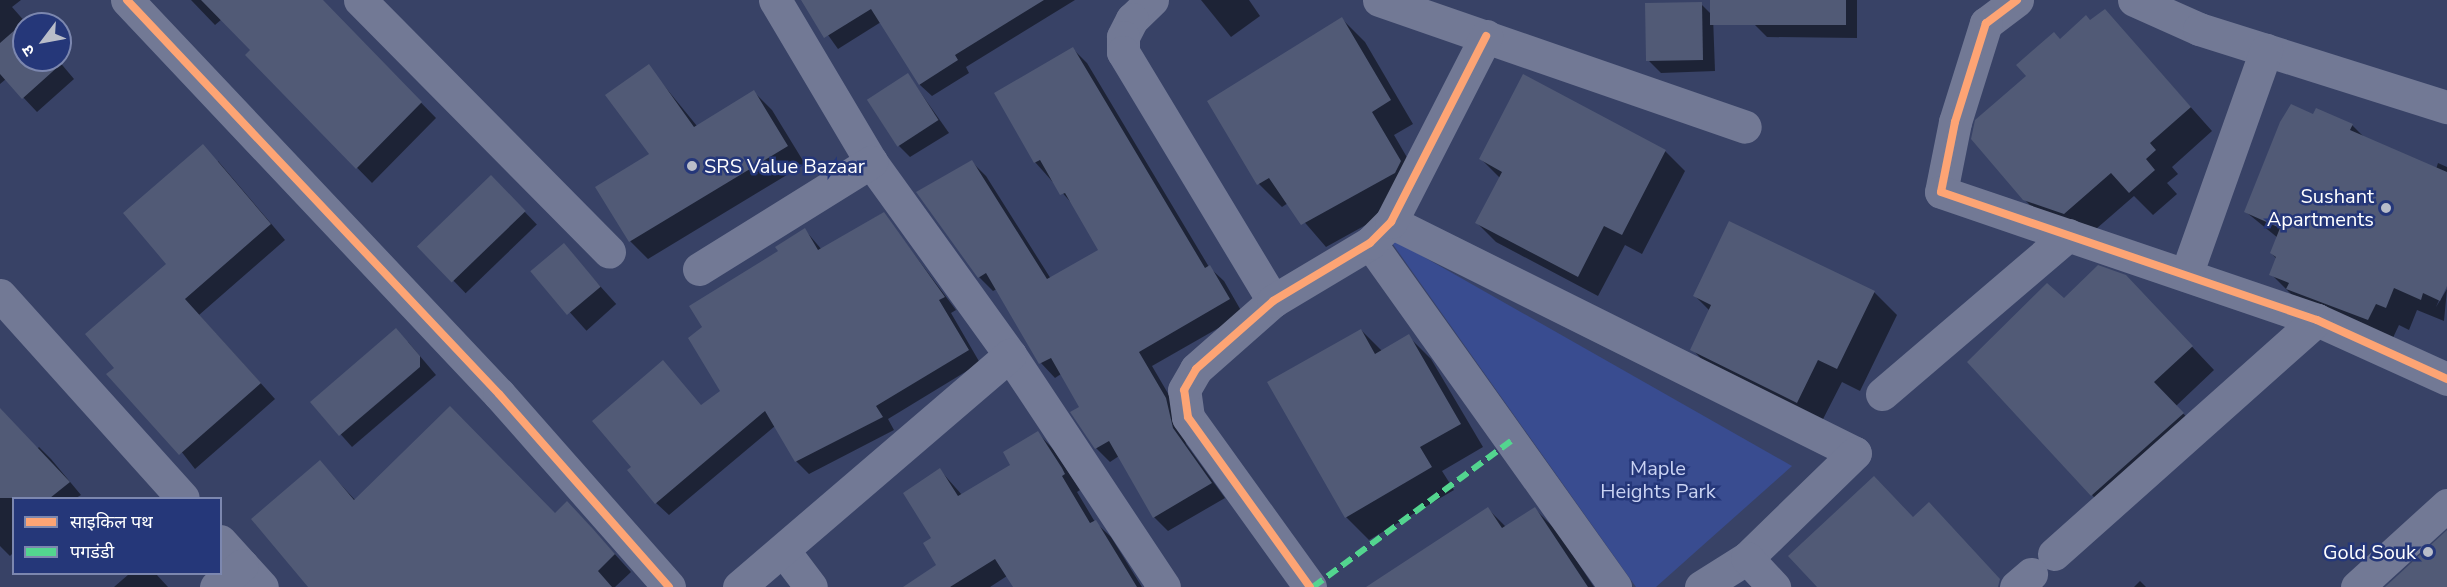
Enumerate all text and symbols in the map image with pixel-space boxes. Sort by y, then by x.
north arrow [12,12,72,72]
text: उ [17,41,40,60]
place label: SRS Value Bazaar [704,154,865,178]
marker: SRS Value Bazaar [685,159,699,173]
place label: Sushant Apartments [2267,184,2374,231]
marker: Sushant Apartments [2379,201,2393,215]
park label: Maple Heights Park [1600,456,1716,503]
legend [12,497,222,575]
text: साइकिल पथ [70,510,153,534]
text: पगडंडी [70,540,114,564]
place label: Gold Souk [2323,540,2416,564]
marker: Gold Souk [2421,545,2435,559]

